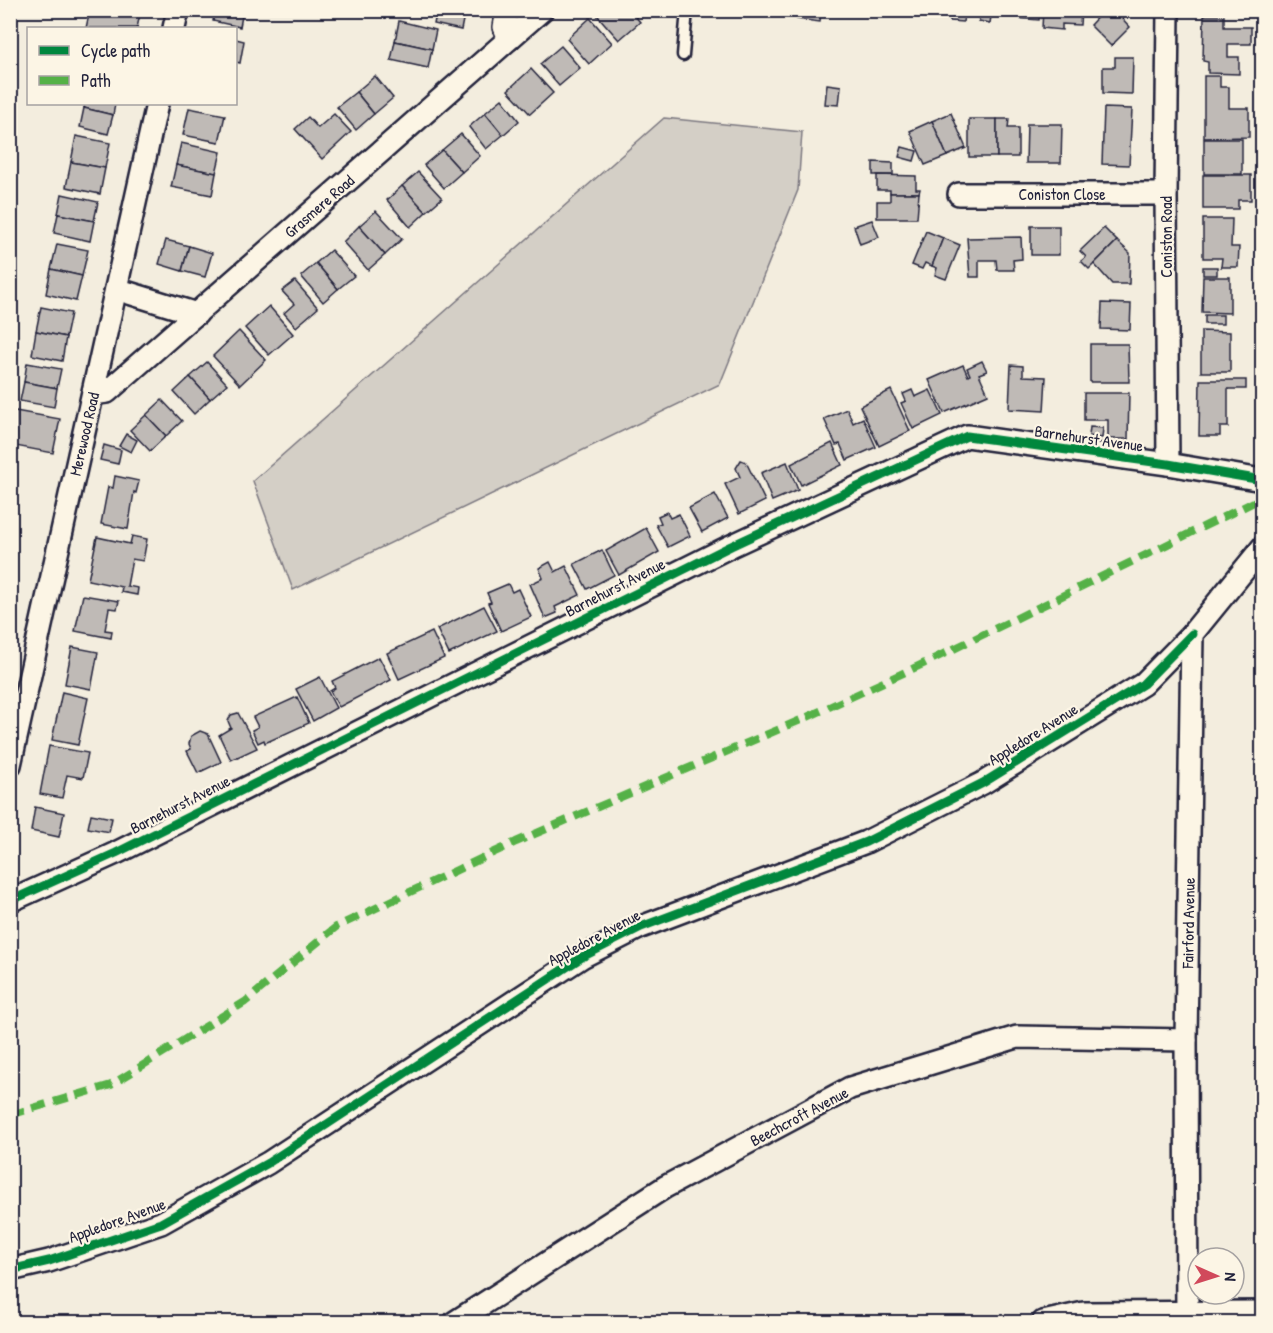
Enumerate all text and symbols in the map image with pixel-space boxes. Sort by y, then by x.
legend [27,27,237,105]
text: Cycle path [81,38,151,63]
text: Path [81,68,111,93]
street label: Grasmere Road [279,170,359,242]
street label: Coniston Close [1018,183,1106,205]
street label: Coniston Road [1155,196,1177,278]
street label: Merewood Road [64,390,104,478]
street label: Barnehurst Avenue [1033,419,1145,457]
street label: Barnehurst Avenue [561,552,669,622]
street label: Appledore Avenue [984,697,1082,770]
street label: Barnehurst Avenue [126,769,234,839]
street label: Fairford Avenue [1176,877,1200,970]
street label: Appledore Avenue [544,903,645,971]
street label: Beechcroft Avenue [746,1081,852,1151]
street label: Appledore Avenue [65,1192,169,1248]
north arrow [1186,1246,1246,1306]
text: N [1220,1272,1242,1282]

